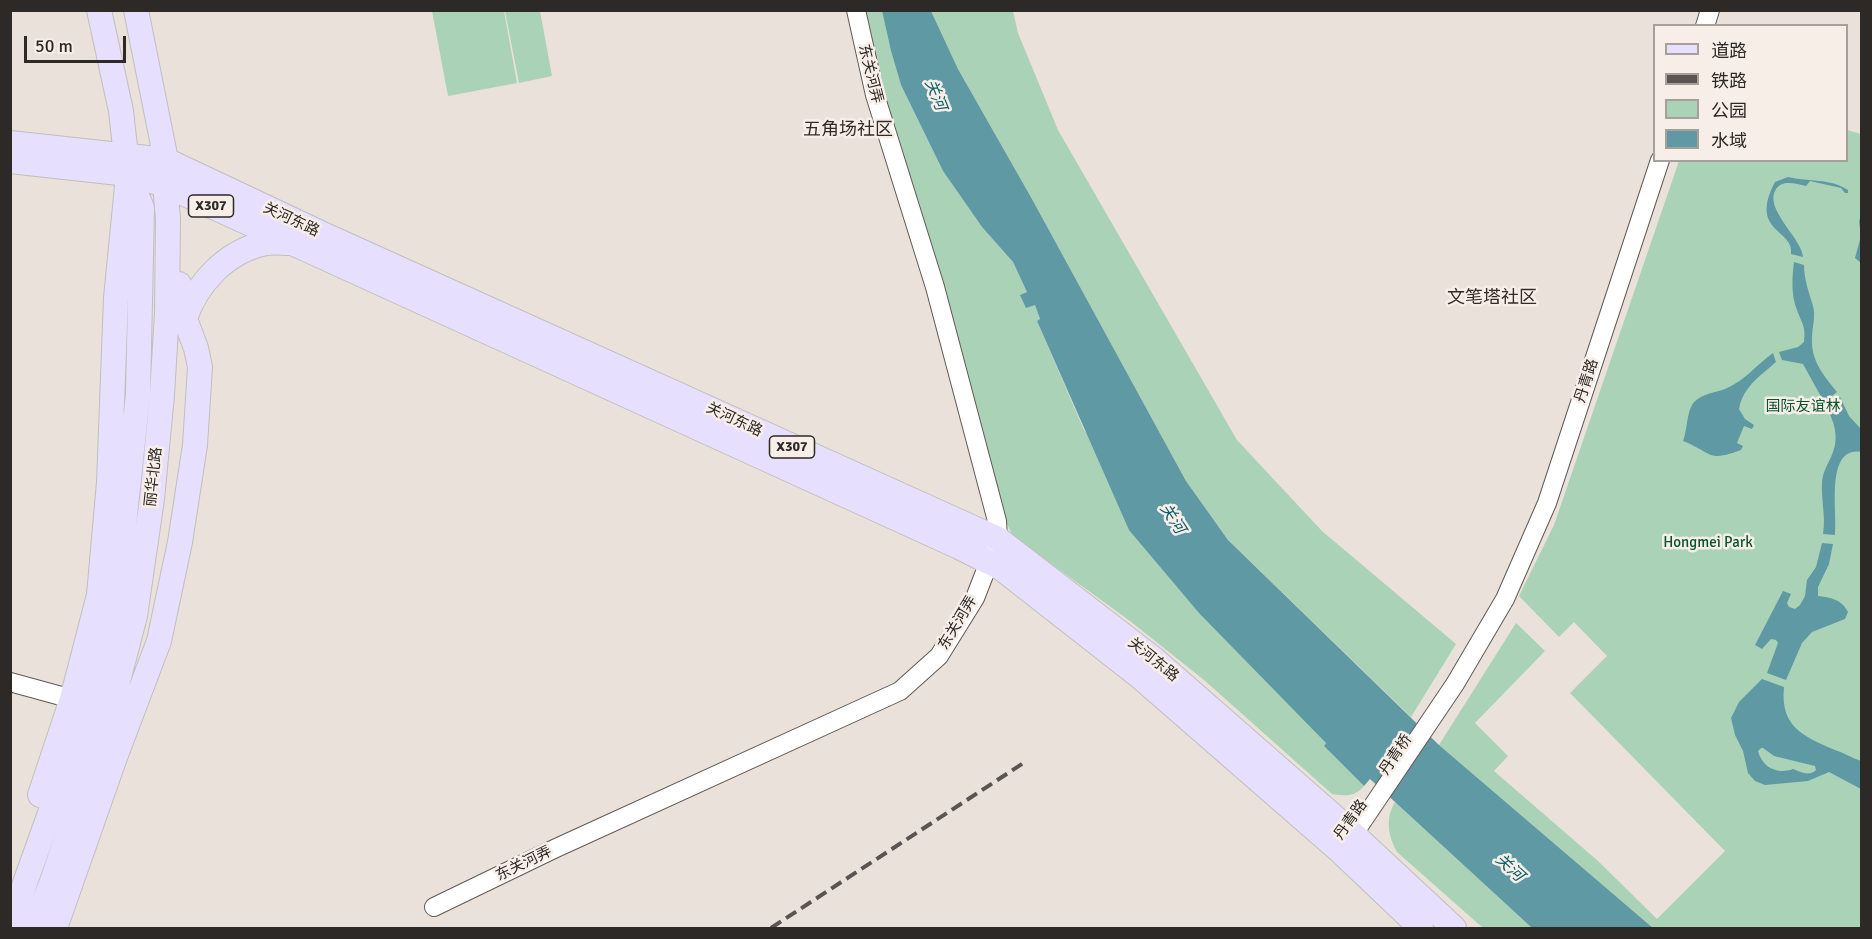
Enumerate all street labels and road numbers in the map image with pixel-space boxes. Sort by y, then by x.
street label: 东关河弄 [854,43,886,105]
road number: X307 [188,195,234,217]
street label: 关河东路 [260,199,322,241]
street label: 丹青路 [1571,357,1603,405]
street label: 关河东路 [703,399,765,441]
road number: X307 [770,436,814,458]
street label: 丽华北路 [142,446,166,508]
street label: 东关河弄 [935,593,981,653]
street label: 关河东路 [1124,634,1182,686]
street label: 丹青桥 [1376,731,1416,779]
street label: 丹青路 [1330,797,1372,843]
street label: 东关河弄 [493,843,555,885]

